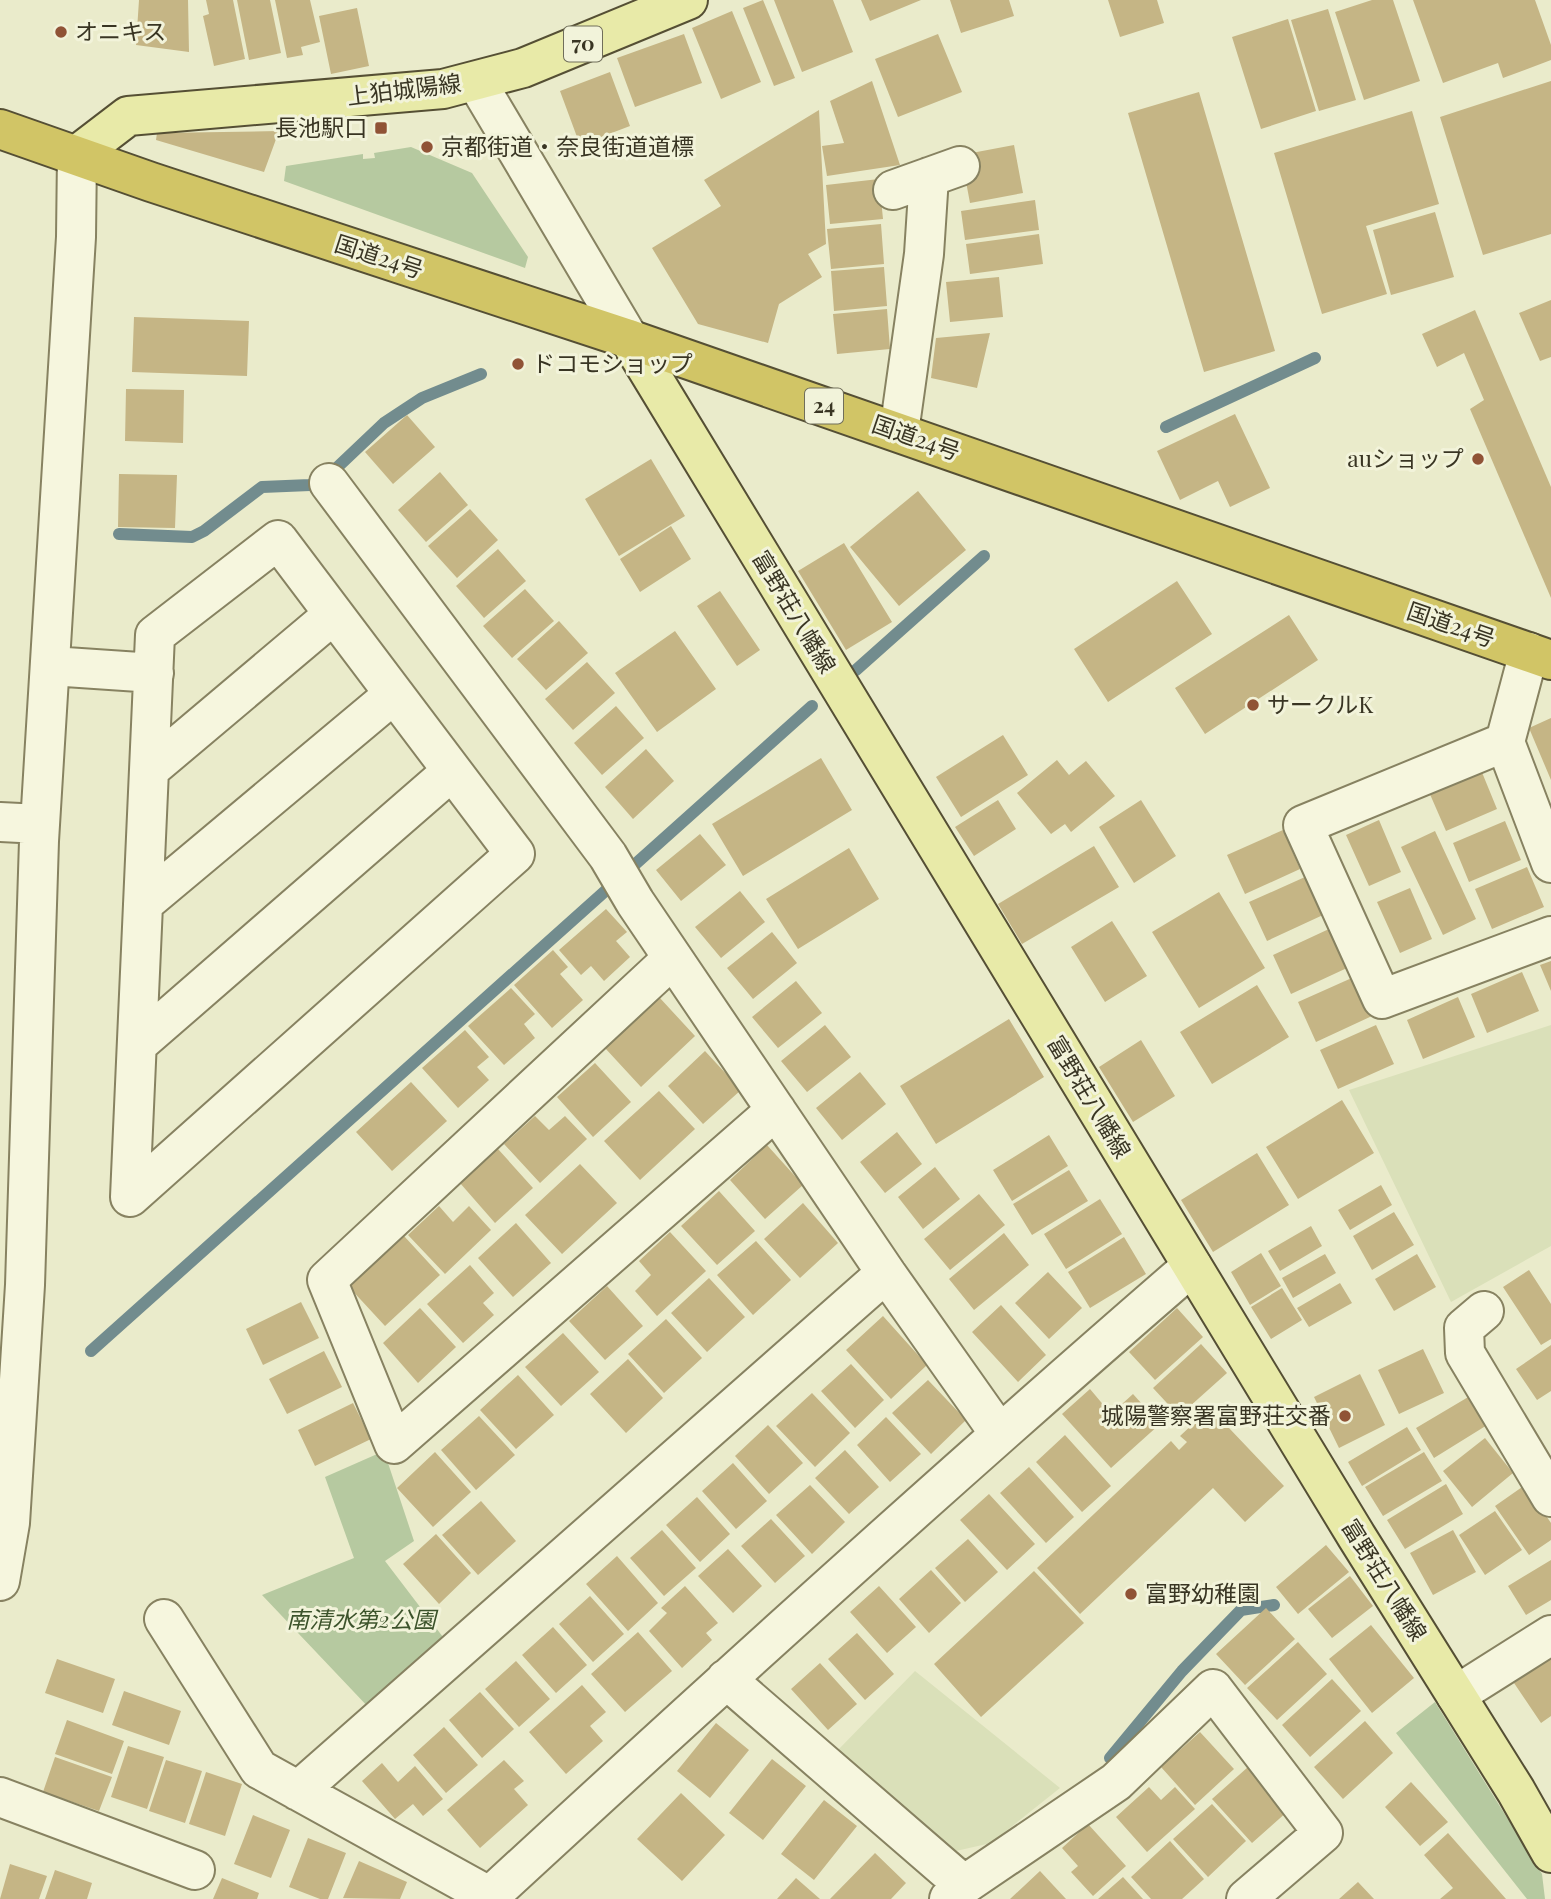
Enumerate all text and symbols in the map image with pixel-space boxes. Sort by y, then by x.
place label: オニキス [75,15,166,46]
marker: オニキス [53,24,69,40]
road number: 70 [564,26,602,61]
street label: 上狛城陽線 [345,66,463,111]
place label: 長池駅口 [275,111,367,142]
marker: 長池駅口 [373,120,389,136]
place label: 京都街道・奈良街道道標 [441,130,694,161]
marker: 京都街道・奈良街道道標 [419,139,435,155]
street label: 国道24号 [331,227,428,284]
place label: ドコモショップ [532,347,693,378]
marker: ドコモショップ [510,356,526,372]
road number: 24 [805,388,843,424]
street label: 国道24号 [868,407,965,466]
place label: auショップ [1347,442,1464,473]
marker: auショップ [1470,451,1486,467]
street label: 富野荘八幡線 [746,544,844,678]
street label: 国道24号 [1403,594,1500,653]
place label: サークルK [1267,688,1374,719]
marker: サークルK [1245,697,1261,713]
street label: 富野荘八幡線 [1041,1029,1139,1163]
place label: 城陽警察署富野荘交番 [1101,1399,1331,1430]
marker: 城陽警察署富野荘交番 [1337,1408,1353,1424]
street label: 富野荘八幡線 [1336,1512,1435,1646]
place label: 富野幼稚園 [1145,1577,1260,1608]
marker: 富野幼稚園 [1123,1586,1139,1602]
park label: 南清水第2公園 [286,1603,439,1634]

